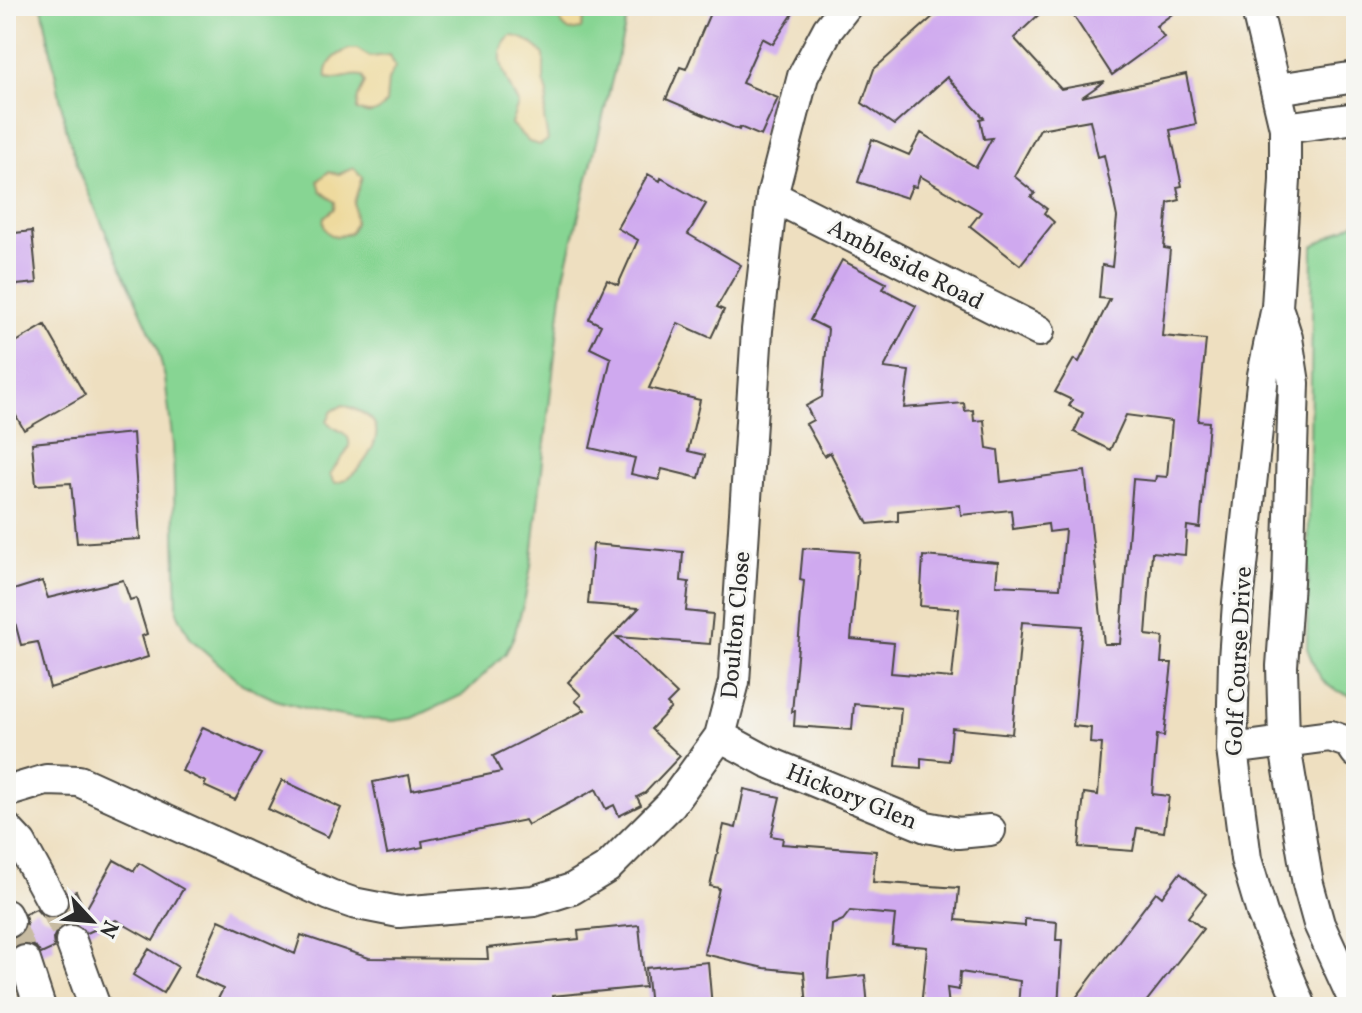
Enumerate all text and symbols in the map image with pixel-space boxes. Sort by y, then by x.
street label: Ambleside Road [821,212,989,320]
street label: Doulton Close [714,550,760,701]
street label: Golf Course Drive [1218,565,1262,757]
street label: Hickory Glen [781,756,922,840]
north arrow [52,881,132,961]
text: N [90,915,125,943]

